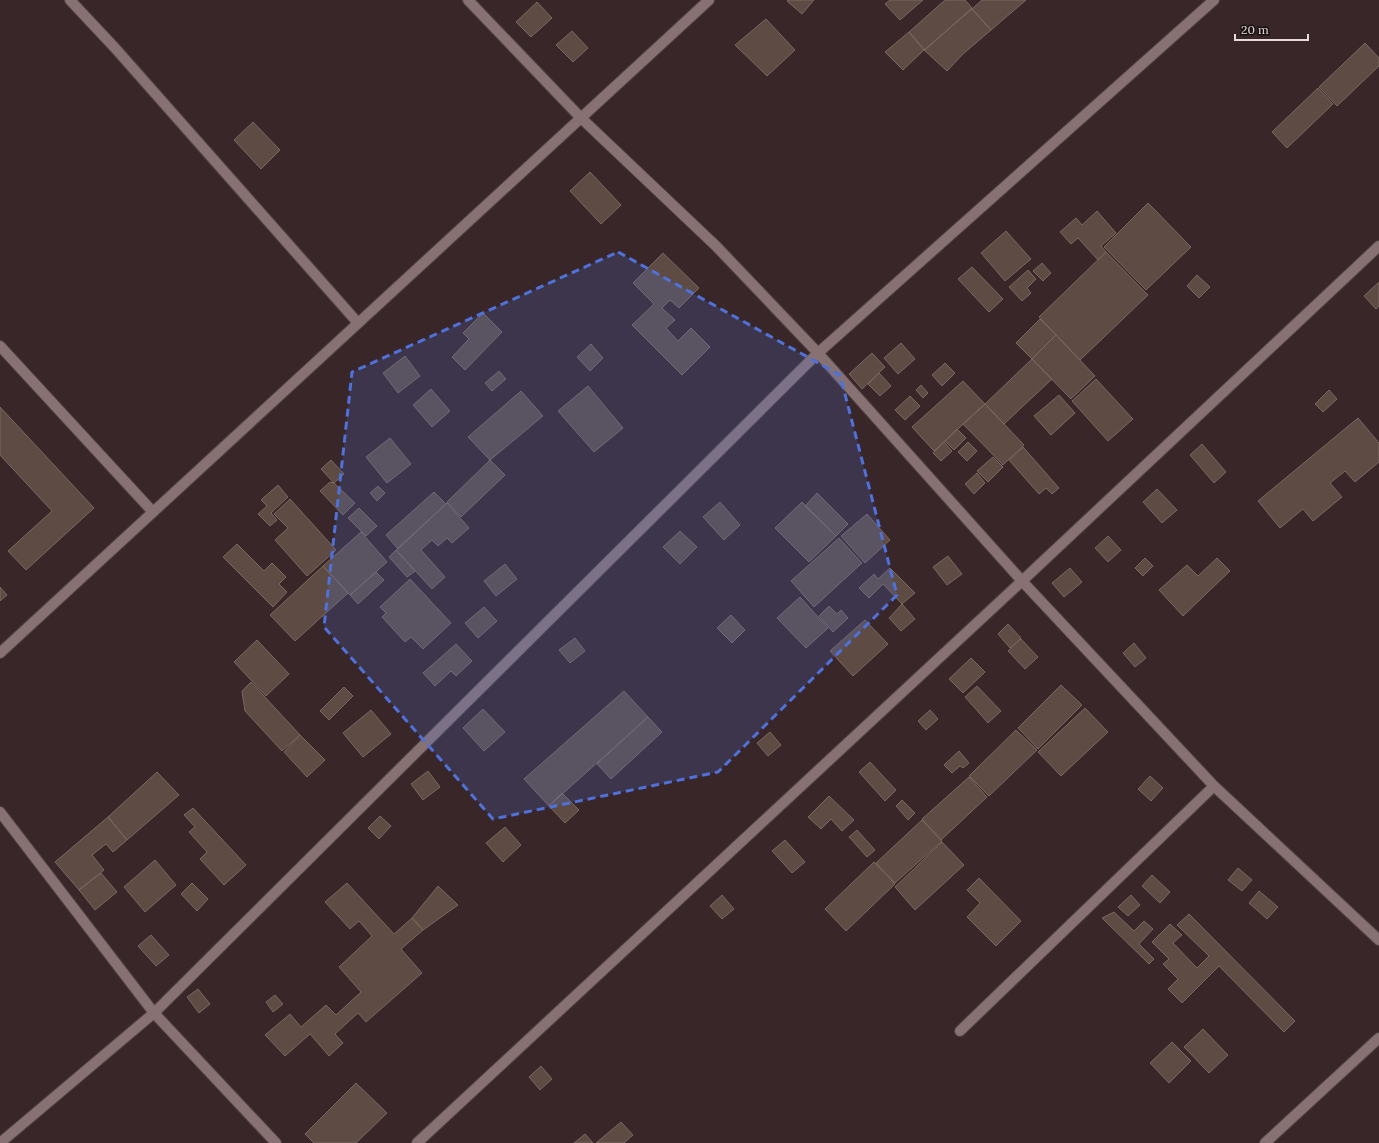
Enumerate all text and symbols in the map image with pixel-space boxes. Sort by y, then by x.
scale bar [1235,16,1308,42]
text: 20 m [1241,22,1269,37]

